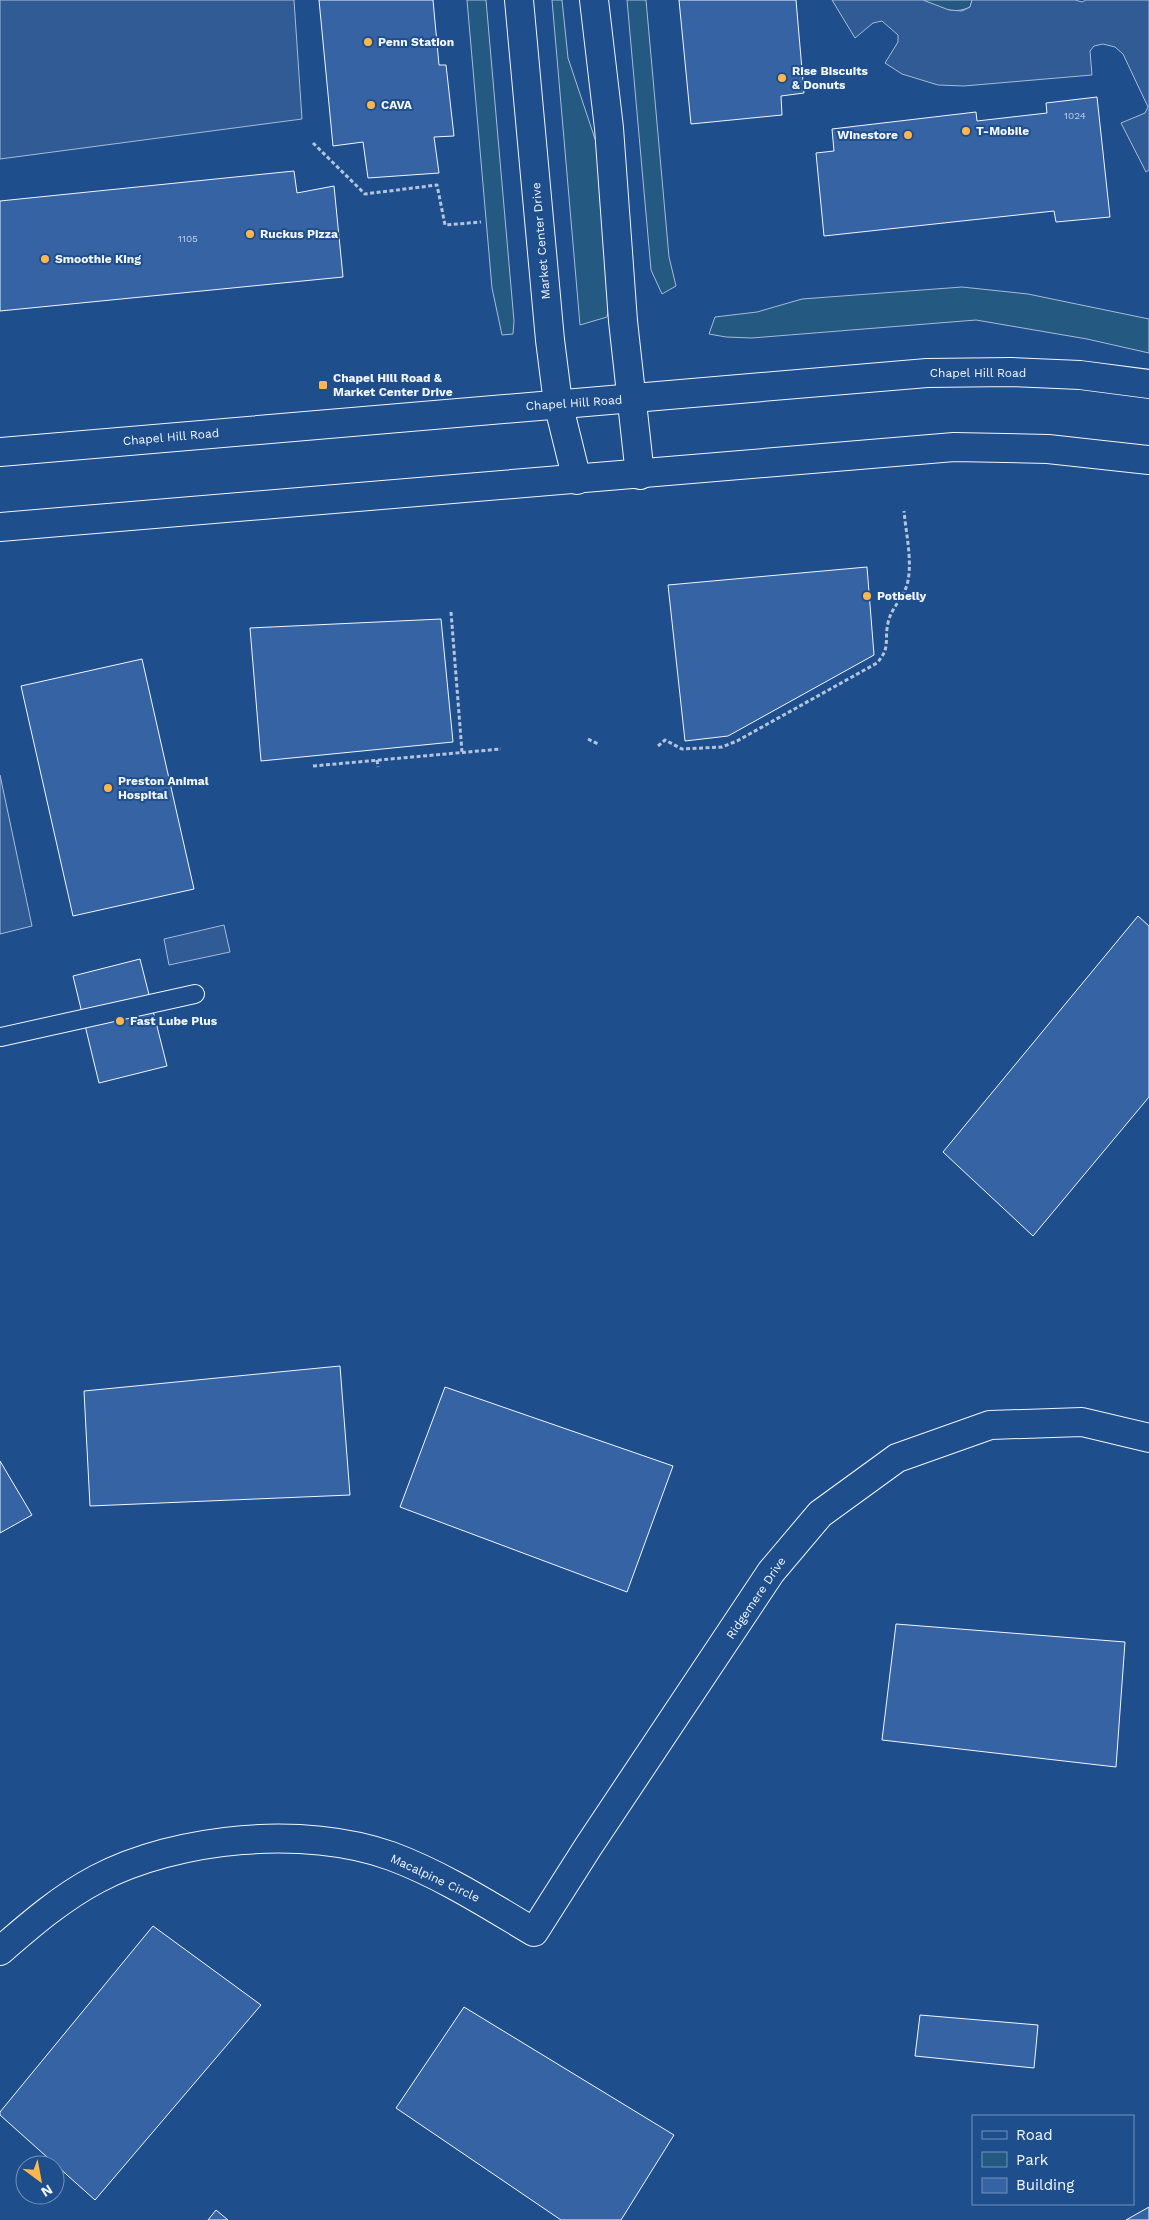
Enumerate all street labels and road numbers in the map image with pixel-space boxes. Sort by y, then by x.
street label: Market Center Drive [529,182,553,300]
street label: Chapel Hill Road [930,366,1026,380]
street label: Chapel Hill Road [525,393,623,413]
street label: Chapel Hill Road [122,426,220,448]
street label: Ridgemere Drive [723,1554,789,1642]
street label: Macalpine Circle [388,1851,482,1905]

